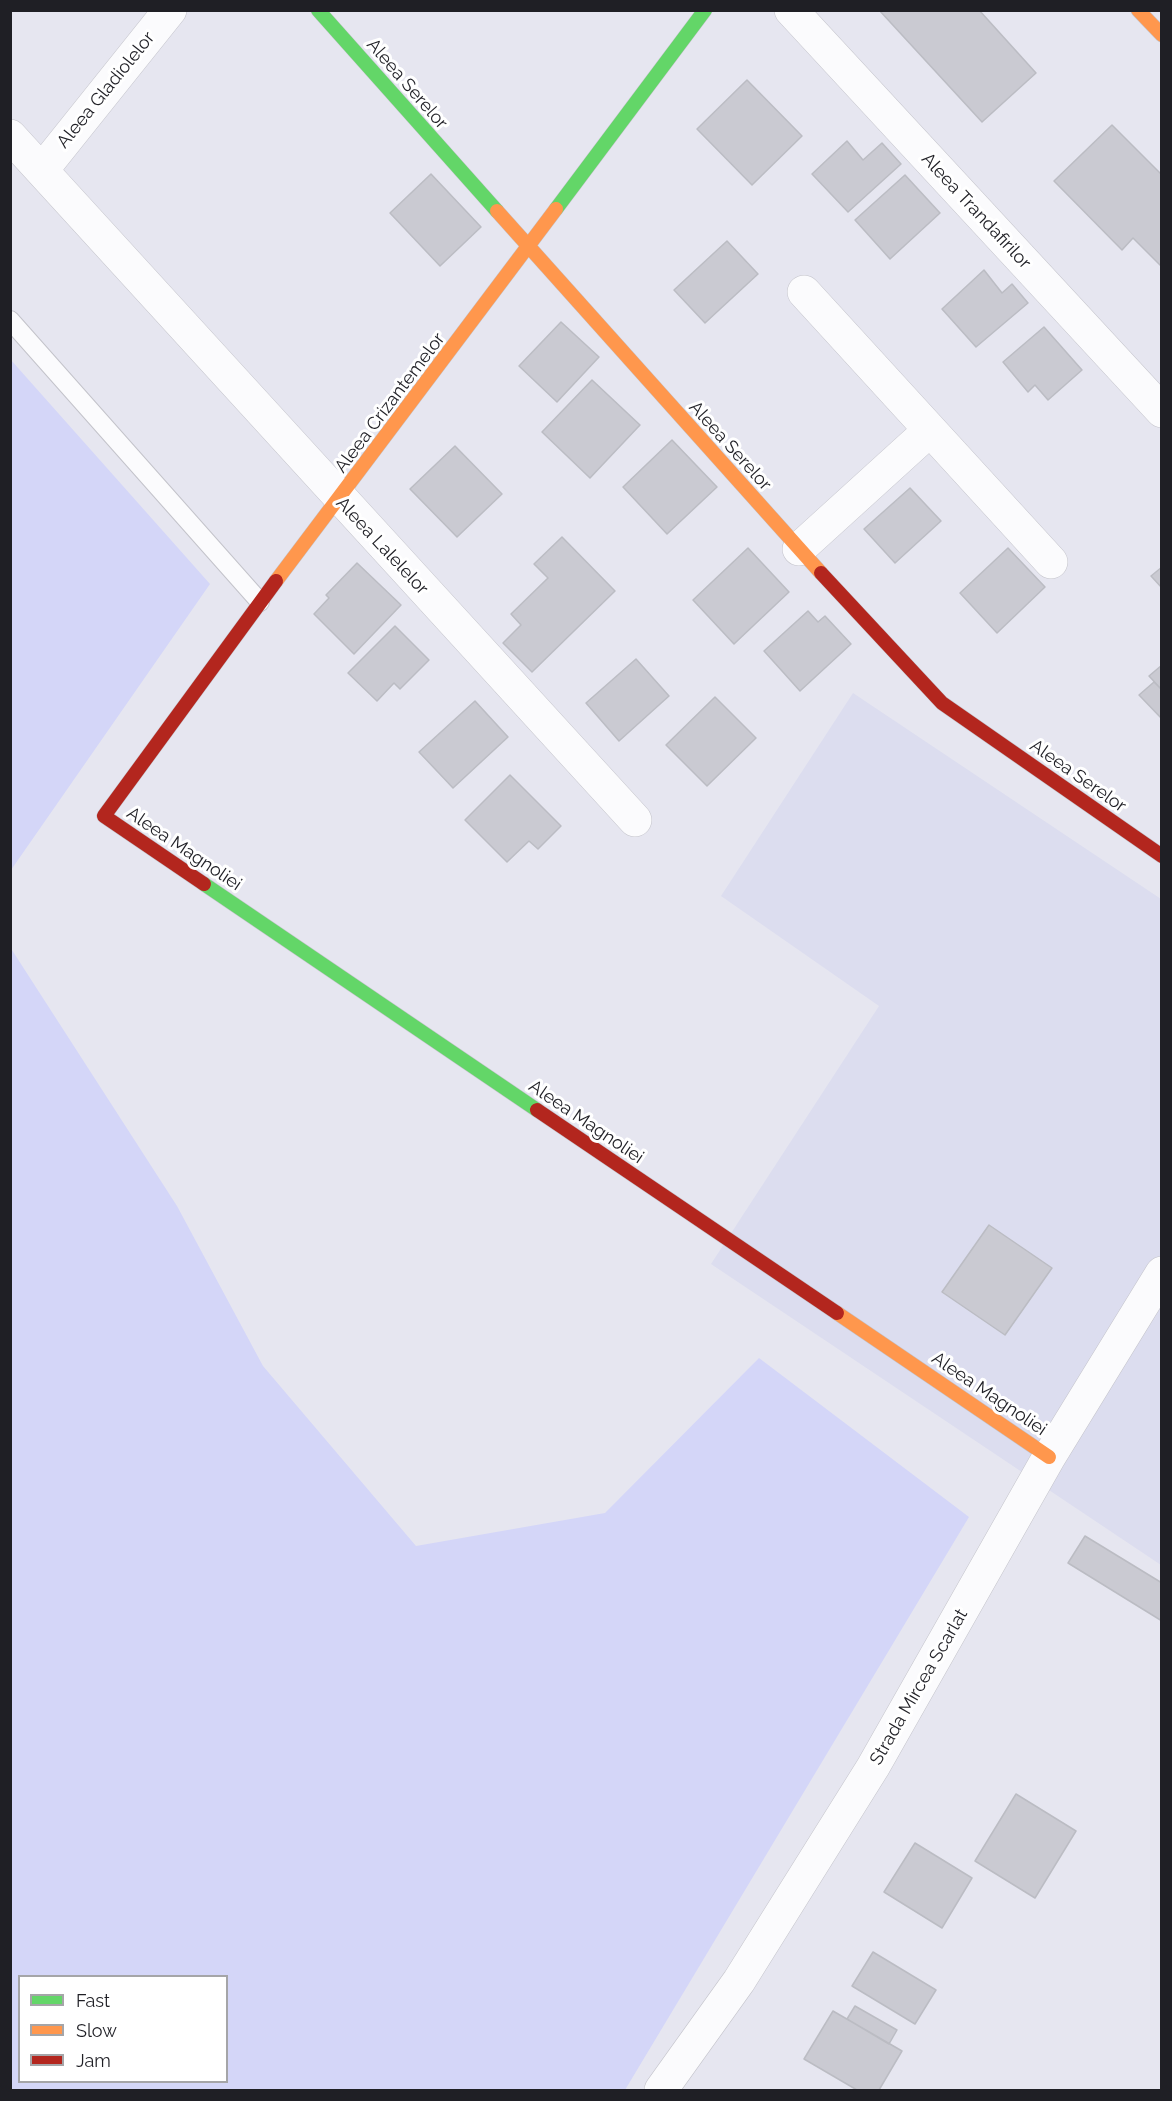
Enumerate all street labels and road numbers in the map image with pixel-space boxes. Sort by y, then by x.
street label: Aleea Gladiolelor [52,27,160,153]
street label: Aleea Serelor [362,34,452,134]
street label: Aleea Trandafirilor [917,149,1035,273]
street label: Aleea Crizantemelor [330,329,450,477]
street label: Aleea Serelor [684,397,776,495]
street label: Aleea Lalelelor [331,493,433,599]
street label: Aleea Serelor [1026,735,1130,817]
street label: Aleea Magnoliei [123,803,245,895]
street label: Aleea Magnoliei [525,1076,647,1168]
street label: Aleea Magnoliei [928,1348,1050,1440]
street label: Strada Mircea Scarlat [866,1605,972,1769]

